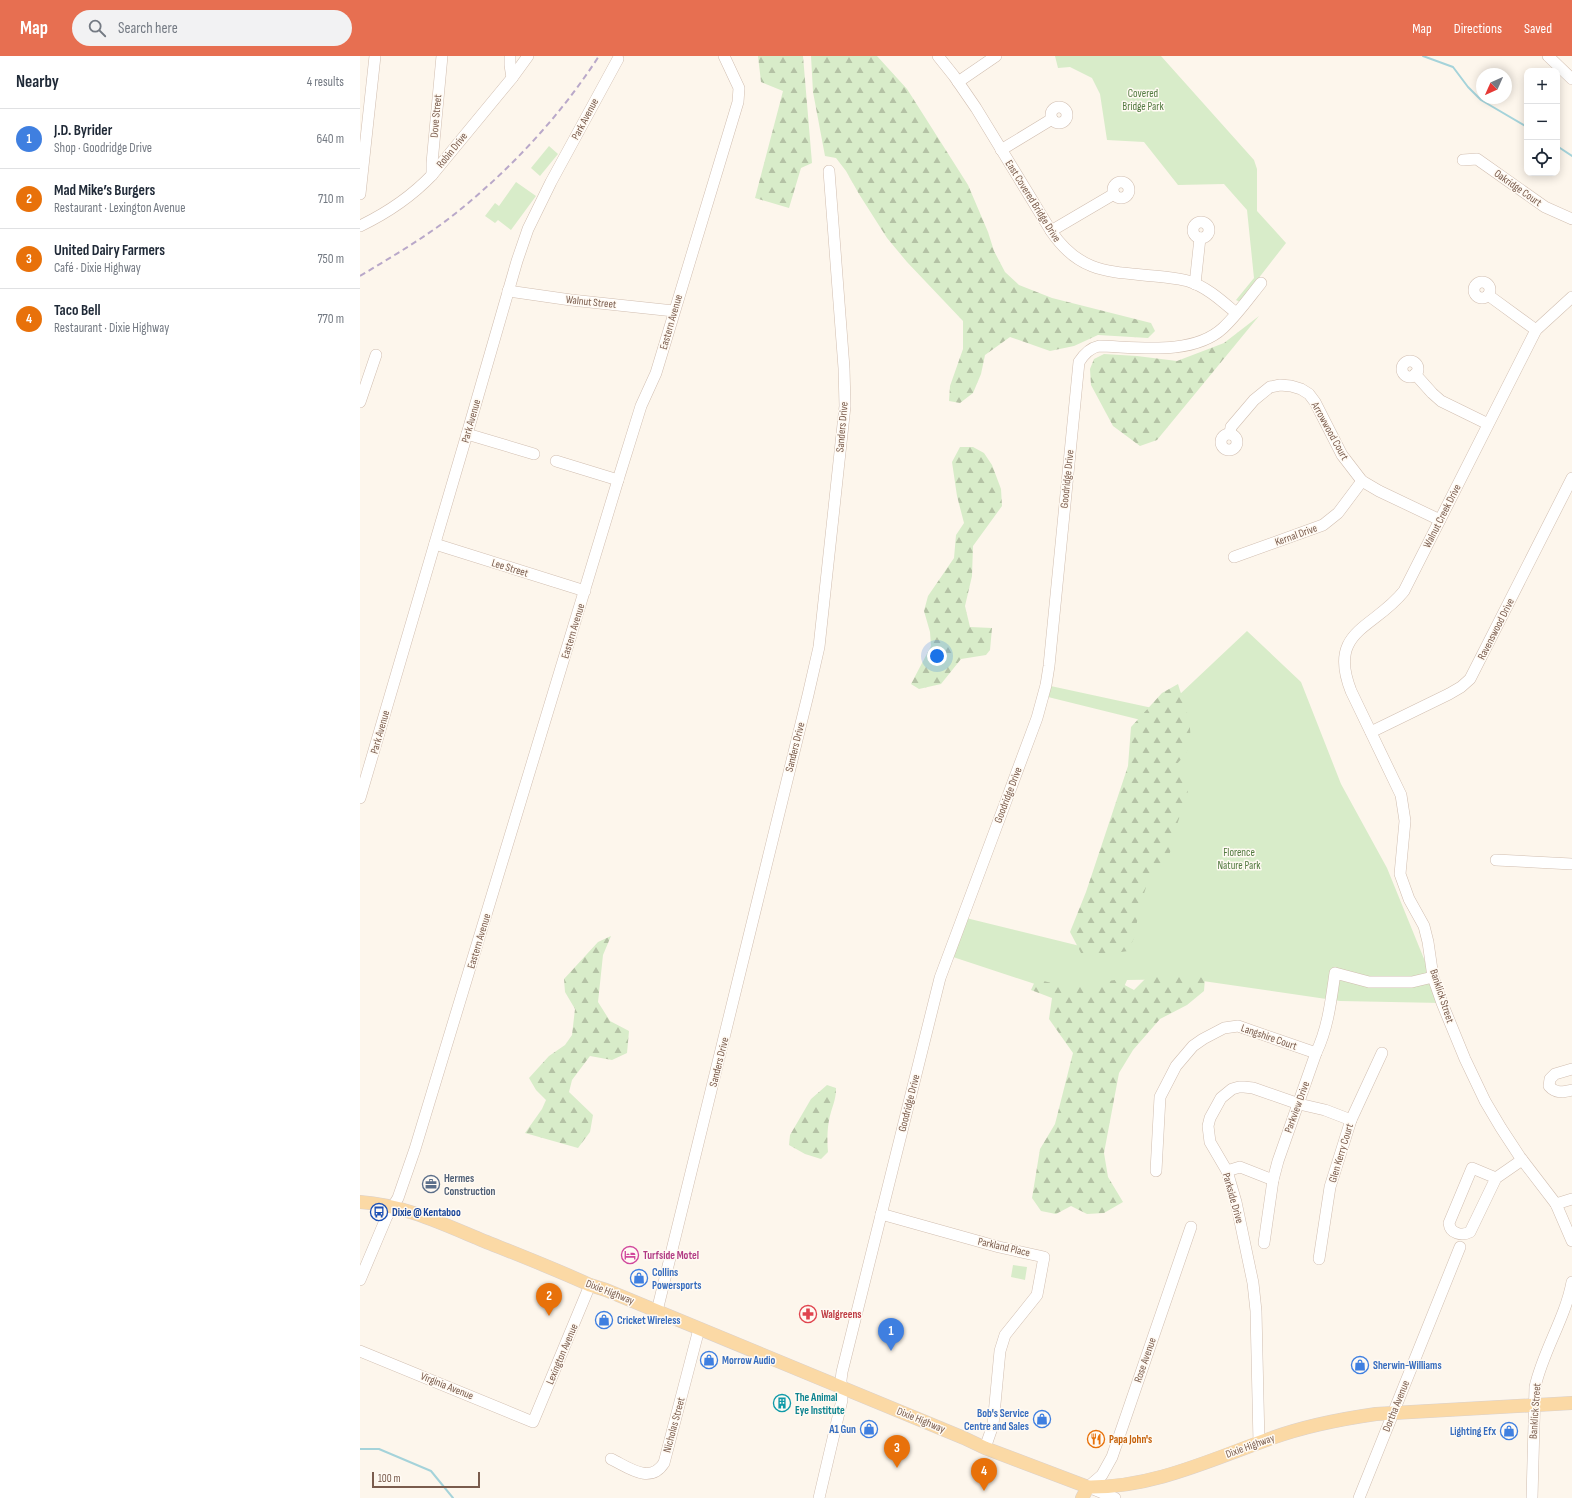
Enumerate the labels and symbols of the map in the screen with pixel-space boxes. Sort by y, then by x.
north arrow [1476,68,1512,104]
park label: Covered Bridge Park [1122,87,1164,113]
street label: Dove Street [428,93,444,138]
street label: Park Avenue [569,96,601,142]
street label: Robin Drive [434,130,470,170]
street label: East Covered Bridge Drive [1003,158,1063,244]
street label: Oakridge Court [1492,167,1545,209]
street label: Walnut Street [565,293,618,311]
street label: Eastern Avenue [657,293,685,351]
street label: Park Avenue [459,398,483,444]
street label: Arrowwood Court [1308,399,1352,463]
street label: Sanders Drive [833,401,851,453]
street label: Goodridge Drive [1057,449,1077,509]
street label: Walnut Creek Drive [1420,482,1464,550]
street label: Kernal Drive [1273,521,1319,549]
street label: Lee Street [490,556,531,580]
street label: Ravenswood Drive [1475,596,1517,662]
street label: Eastern Avenue [558,602,588,660]
your location [927,646,947,666]
street label: Park Avenue [368,709,392,755]
street label: Sanders Drive [783,721,807,773]
street label: Goodridge Drive [991,765,1025,825]
park label: Florence Nature Park [1217,846,1261,872]
street label: Eastern Avenue [464,912,494,970]
street label: Banklick Street [1427,967,1457,1025]
street label: Langshire Court [1239,1021,1299,1053]
street label: Sanders Drive [707,1036,731,1088]
street label: Goodridge Drive [896,1073,922,1133]
street label: Parkview Drive [1282,1079,1312,1135]
street label: Glen Kerry Court [1326,1121,1356,1184]
street label: Parkside Drive [1220,1171,1246,1225]
place label: Hermes Construction [444,1172,496,1198]
office icon: Hermes Construction [421,1174,441,1194]
bus stop icon: Dixie @ Kentaboo [369,1202,389,1222]
place label: Dixie @ Kentaboo [392,1206,461,1219]
street label: Parkland Place [977,1235,1031,1259]
hotel icon: Turfside Motel [620,1245,640,1265]
place label: Turfside Motel [643,1249,699,1262]
place label: Collins Powersports [652,1266,702,1292]
shop icon: Collins Powersports [629,1268,649,1288]
street label: Dixie Highway [584,1277,637,1307]
pin: 2 [536,1283,562,1316]
pharmacy icon: Walgreens [798,1304,818,1324]
place label: Walgreens [821,1308,862,1321]
shop icon: Cricket Wireless [594,1310,614,1330]
place label: Cricket Wireless [617,1314,681,1327]
pin: 1 [878,1318,904,1351]
street label: Lexington Avenue [543,1322,581,1386]
street label: Rose Avenue [1131,1336,1159,1384]
shop icon: Morrow Audio [699,1350,719,1370]
place label: Morrow Audio [722,1354,776,1367]
shop icon: Sherwin-Williams [1350,1355,1370,1375]
place label: Sherwin-Williams [1373,1359,1442,1372]
street label: Virginia Avenue [419,1369,475,1403]
street label: Dortha Avenue [1380,1378,1412,1434]
street label: Banklick Street [1527,1382,1543,1439]
place label: The Animal Eye Institute [795,1391,845,1417]
building icon: The Animal Eye Institute [772,1393,792,1413]
street label: Nicholas Street [660,1395,688,1454]
street label: Dixie Highway [895,1404,948,1436]
place label: Bob's Service Centre and Sales [964,1407,1029,1433]
shop icon: Bob's Service Centre and Sales [1032,1409,1052,1429]
shop icon: A1 Gun [859,1419,879,1439]
shop icon: Lighting Efx [1499,1421,1519,1441]
place label: A1 Gun [828,1423,856,1436]
place label: Lighting Efx [1450,1425,1496,1438]
restaurant icon: Papa John's [1086,1429,1106,1449]
street label: Dixie Highway [1224,1431,1277,1461]
place label: Papa John's [1109,1433,1152,1446]
pin: 3 [884,1435,910,1468]
pin: 4 [971,1458,997,1491]
scale bar [372,1470,480,1489]

